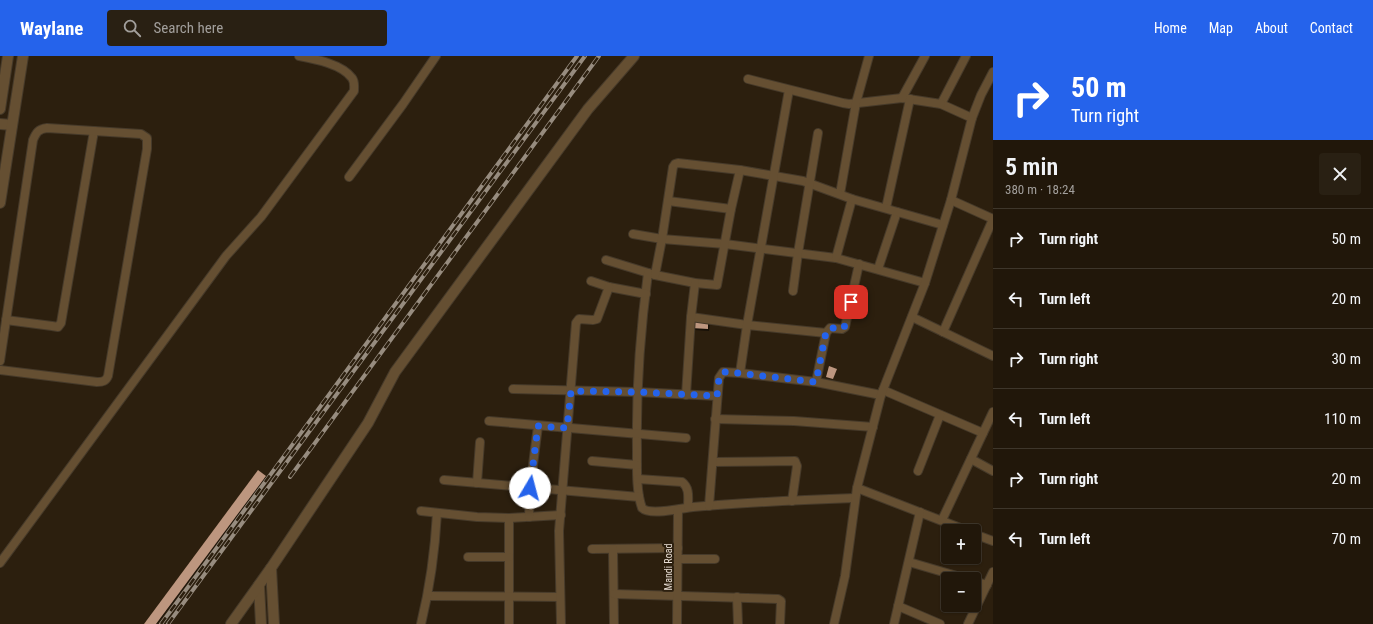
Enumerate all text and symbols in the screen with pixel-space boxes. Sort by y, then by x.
search box [107,10,387,46]
text: Waylane [20,17,83,40]
icon: search [121,17,143,39]
text: Search here [153,19,223,37]
text: Home [1154,20,1187,36]
text: Map [1209,20,1233,36]
text: About [1255,20,1288,36]
text: Contact [1310,20,1353,36]
text: 50 m [1071,71,1127,104]
icon: right [1005,72,1057,124]
text: Turn right [1071,105,1139,126]
text: 5 min [1005,153,1058,181]
button: close [1319,153,1361,195]
text: 380 m · 18:24 [1005,182,1075,197]
icon: right [1005,228,1027,250]
text: Turn right [1039,230,1098,248]
text: 50 m [1331,230,1361,248]
pin [834,285,868,319]
icon: left [1005,288,1027,310]
text: Turn left [1039,290,1090,308]
text: 20 m [1331,290,1361,308]
icon: arrive [840,291,862,313]
icon: right [1005,348,1027,370]
text: Turn right [1039,350,1098,368]
text: 30 m [1331,350,1361,368]
icon: left [1005,408,1027,430]
text: Turn left [1039,410,1090,428]
text: 110 m [1324,410,1361,428]
position arrow [509,467,551,509]
icon: right [1005,468,1027,490]
text: Turn right [1039,470,1098,488]
text: 20 m [1331,470,1361,488]
map controls [941,524,981,612]
button: + [941,524,981,564]
icon: left [1005,528,1027,550]
text: Turn left [1039,530,1090,548]
text: 70 m [1331,530,1361,548]
street label: Mandi Road [663,544,674,590]
button: − [941,572,981,612]

